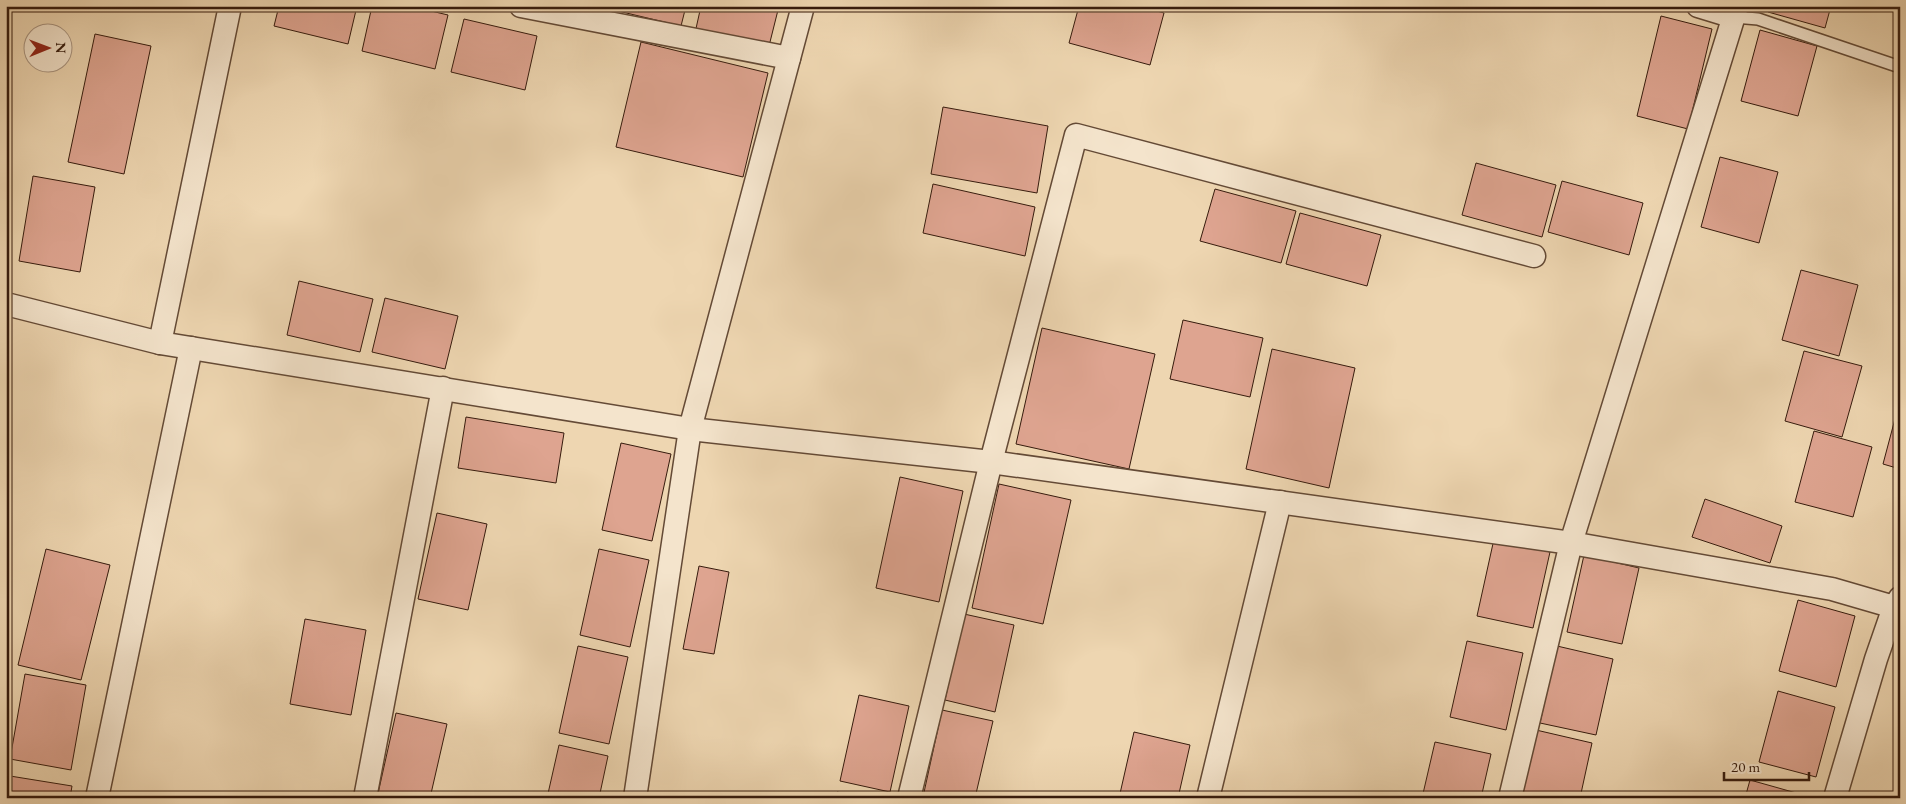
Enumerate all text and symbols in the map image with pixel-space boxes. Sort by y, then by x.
north arrow [22,22,72,72]
text: N [52,42,70,54]
scale bar [1724,749,1808,781]
text: 20 m [1731,757,1760,776]

